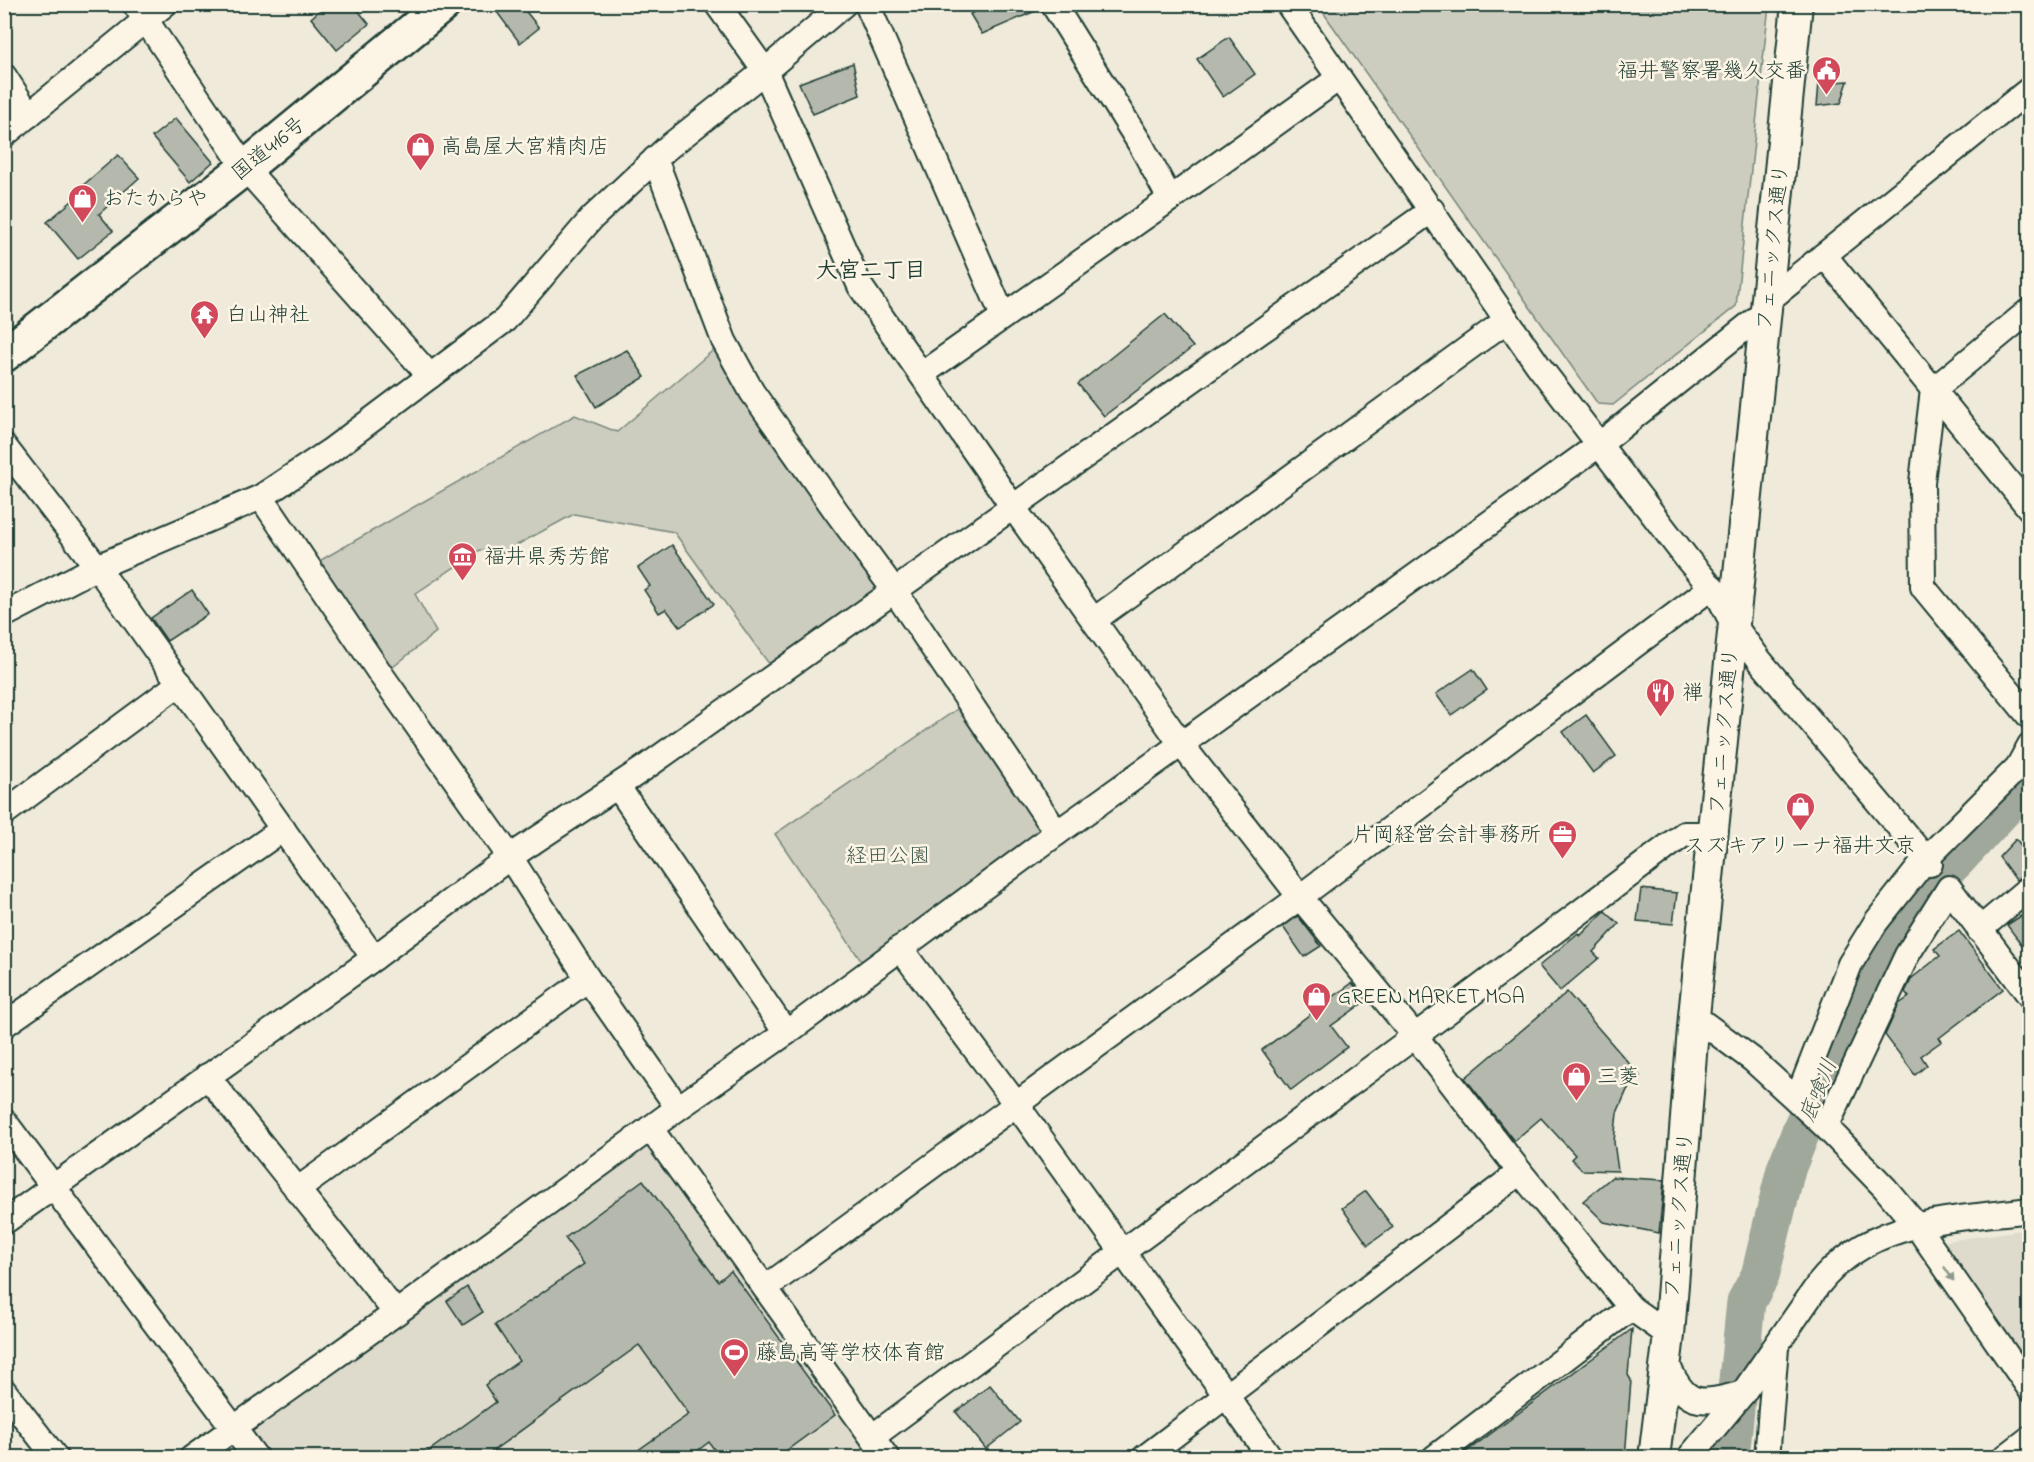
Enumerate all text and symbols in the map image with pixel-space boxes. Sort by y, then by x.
public building icon: 福井警察署幾久交番 [1811,54,1843,96]
place label: 福井警察署幾久交番 [1617,57,1806,87]
street label: 国道416号 [226,110,313,189]
shop icon: 高島屋大宮精肉店 [404,130,436,172]
place label: 高島屋大宮精肉店 [441,133,609,163]
street label: フェニックス通り [1750,162,1798,332]
shop icon: おたからや [66,182,98,224]
place label: おたからや [103,185,208,215]
district label: 大宮二丁目 [816,256,926,288]
temple icon: 白山神社 [189,298,221,340]
place label: 白山神社 [226,301,310,331]
museum icon: 福井県秀芳館 [447,540,479,582]
place label: 福井県秀芳館 [484,543,610,573]
street label: フェニックス通り [1703,646,1747,816]
restaurant icon: 禅 [1645,676,1677,718]
place label: 禅 [1682,679,1703,709]
shop icon: スズキアリーナ福井文京 [1784,790,1816,832]
office icon: 片岡経営会計事務所 [1546,818,1578,860]
place label: 片岡経営会計事務所 [1352,821,1541,851]
place label: スズキアリーナ福井文京 [1684,832,1916,862]
park label: 経田公園 [846,842,930,872]
shop icon: GREEN MARKET MOA [1301,980,1333,1022]
place label: GREEN MARKET MOA [1338,983,1525,1013]
water label: 底喰川 [1793,1055,1847,1128]
shop icon: 三菱 [1560,1060,1592,1102]
place label: 三菱 [1597,1063,1639,1093]
street label: フェニックス通り [1658,1130,1702,1300]
one-way arrow [1943,1265,1954,1282]
sports icon: 藤島高等学校体育館 [719,1336,751,1378]
place label: 藤島高等学校体育館 [756,1339,945,1369]

